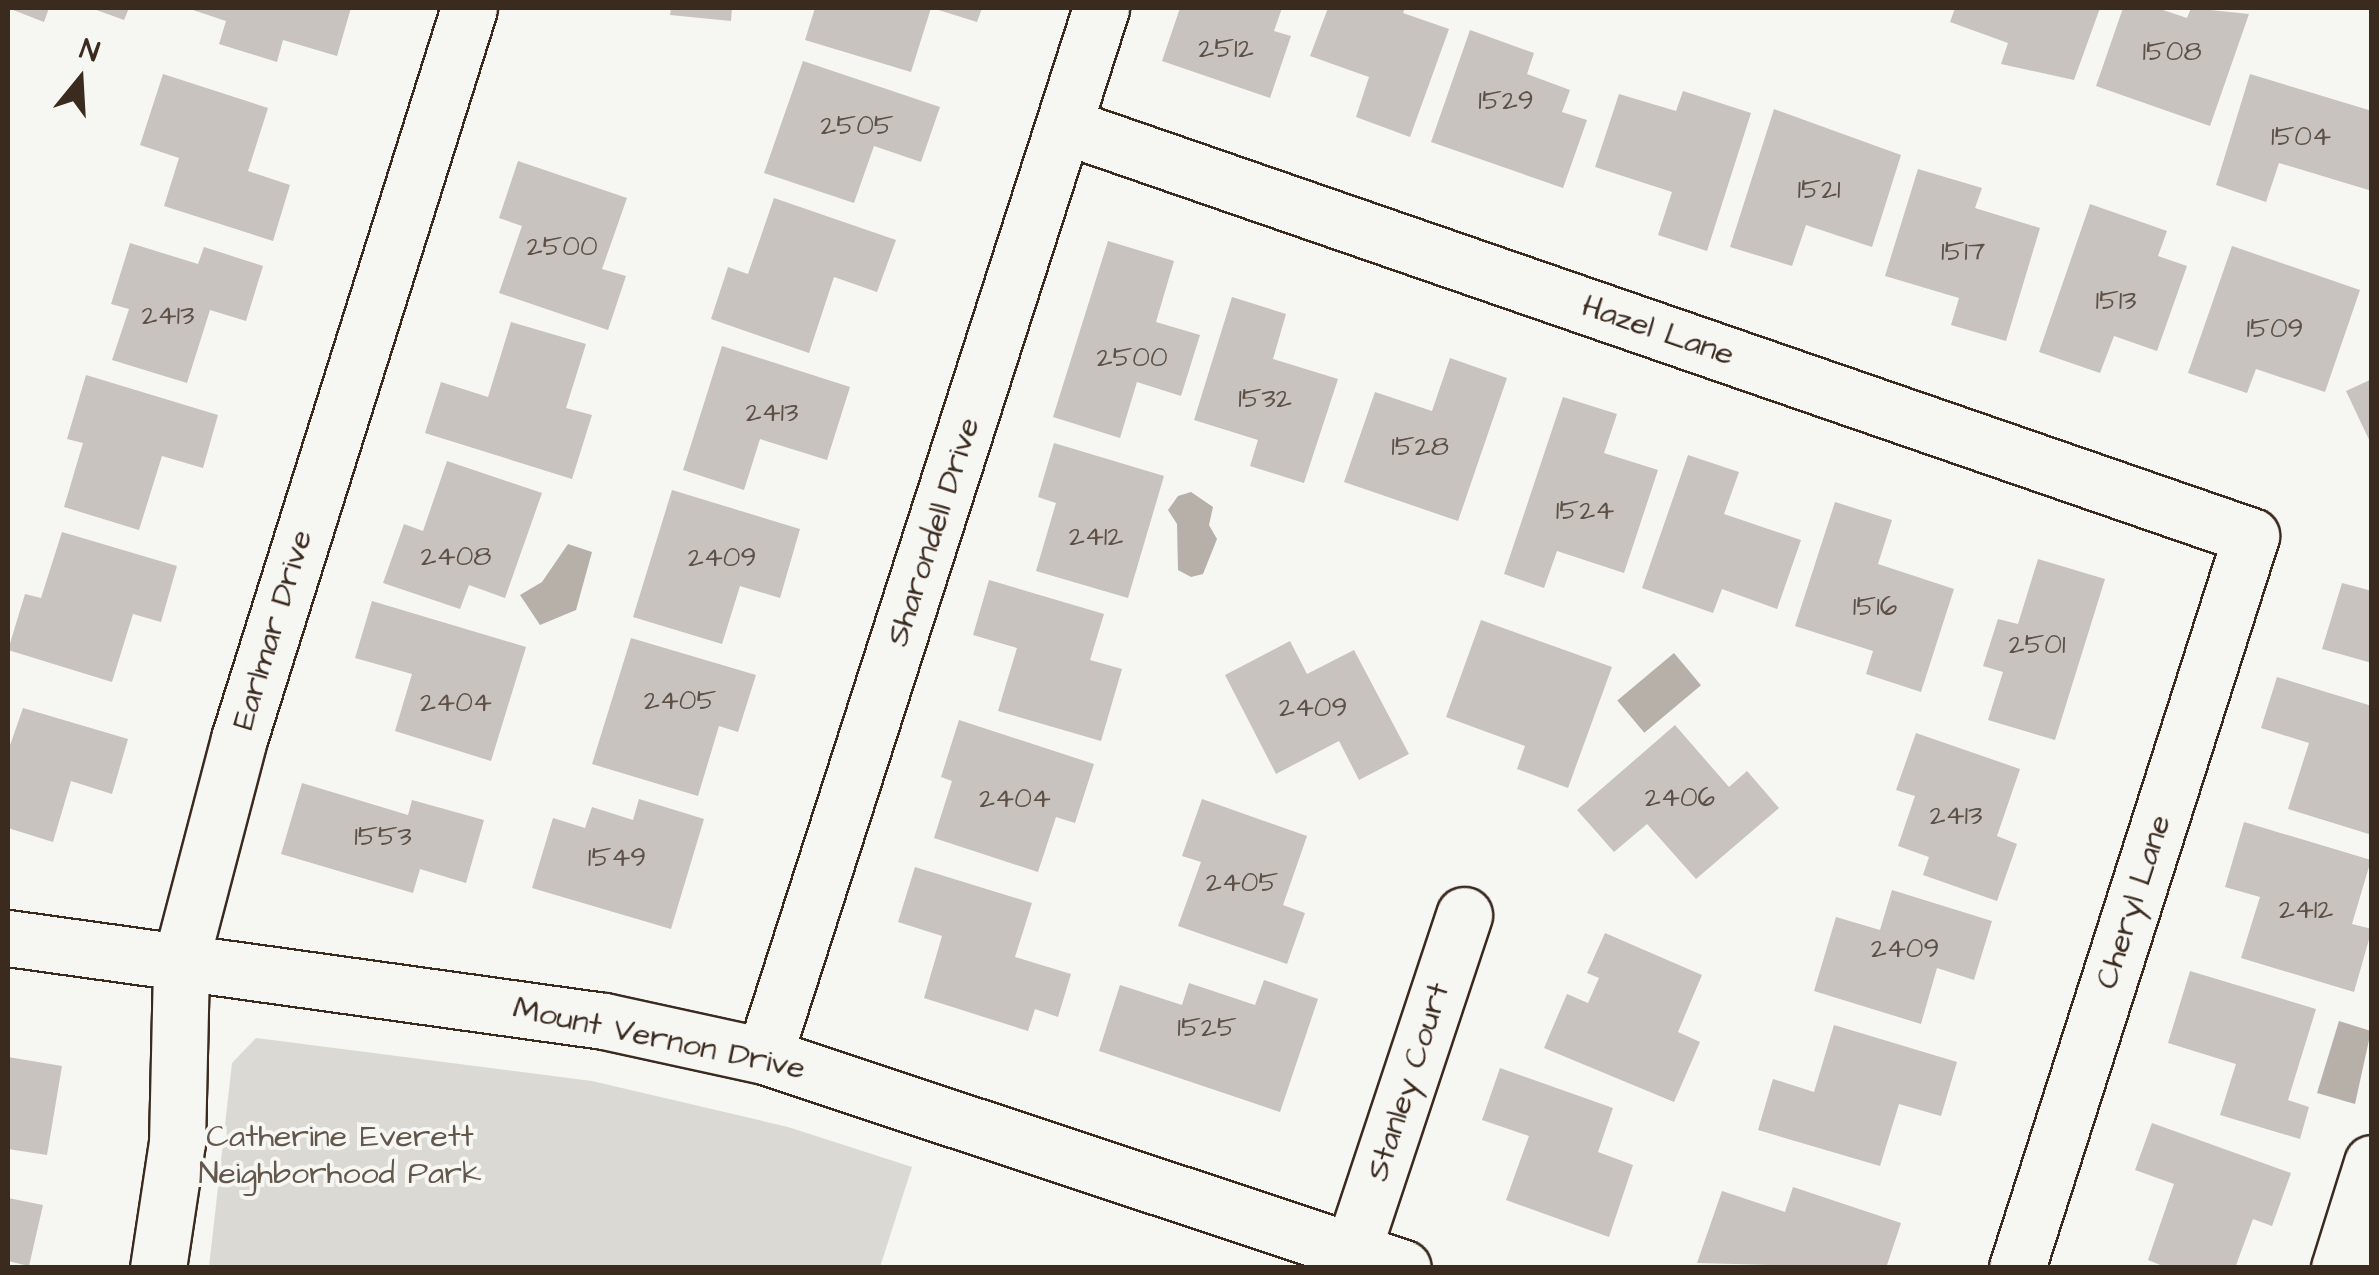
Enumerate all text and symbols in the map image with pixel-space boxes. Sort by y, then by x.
north arrow [30,30,130,130]
text: N [75,30,104,72]
house number: 2512 [1198,32,1254,66]
house number: 1508 [2142,35,2202,69]
house number: 1529 [1478,84,1534,118]
house number: 2505 [820,109,894,143]
house number: 1504 [2271,120,2331,154]
house number: 1521 [1797,173,1841,207]
house number: 2500 [526,230,598,264]
house number: 1517 [1941,235,1985,269]
house number: 1513 [2095,284,2137,318]
street label: Hazel Lane [1577,287,1739,375]
house number: 2413 [142,299,194,333]
house number: 1509 [2246,312,2304,346]
house number: 2500 [1096,341,1168,375]
house number: 1532 [1238,382,1292,416]
house number: 2413 [746,396,798,430]
street label: Sharondell Drive [879,413,989,651]
house number: 1528 [1391,430,1449,464]
house number: 1524 [1556,494,1614,528]
house number: 2412 [1069,520,1123,554]
street label: Earlmar Drive [224,526,322,734]
house number: 2408 [421,540,491,574]
house number: 2409 [688,541,756,575]
house number: 1516 [1853,590,1897,624]
house number: 2501 [2008,628,2066,662]
house number: 2405 [644,684,716,718]
house number: 2404 [420,686,492,720]
house number: 2409 [1279,691,1347,725]
house number: 2406 [1645,781,1715,815]
house number: 2404 [979,782,1051,816]
house number: 2413 [1930,799,1982,833]
street label: Cheryl Lane [2088,810,2180,994]
house number: 1553 [354,820,412,854]
house number: 1549 [588,841,646,875]
house number: 2405 [1206,866,1278,900]
house number: 2412 [2279,893,2333,927]
house number: 2409 [1871,932,1939,966]
street label: Stanley Court [1359,978,1459,1186]
street label: Mount Vernon Drive [510,989,808,1089]
house number: 1525 [1177,1011,1237,1045]
park label: Catherine Everett Neighborhood Park [198,1119,482,1194]

